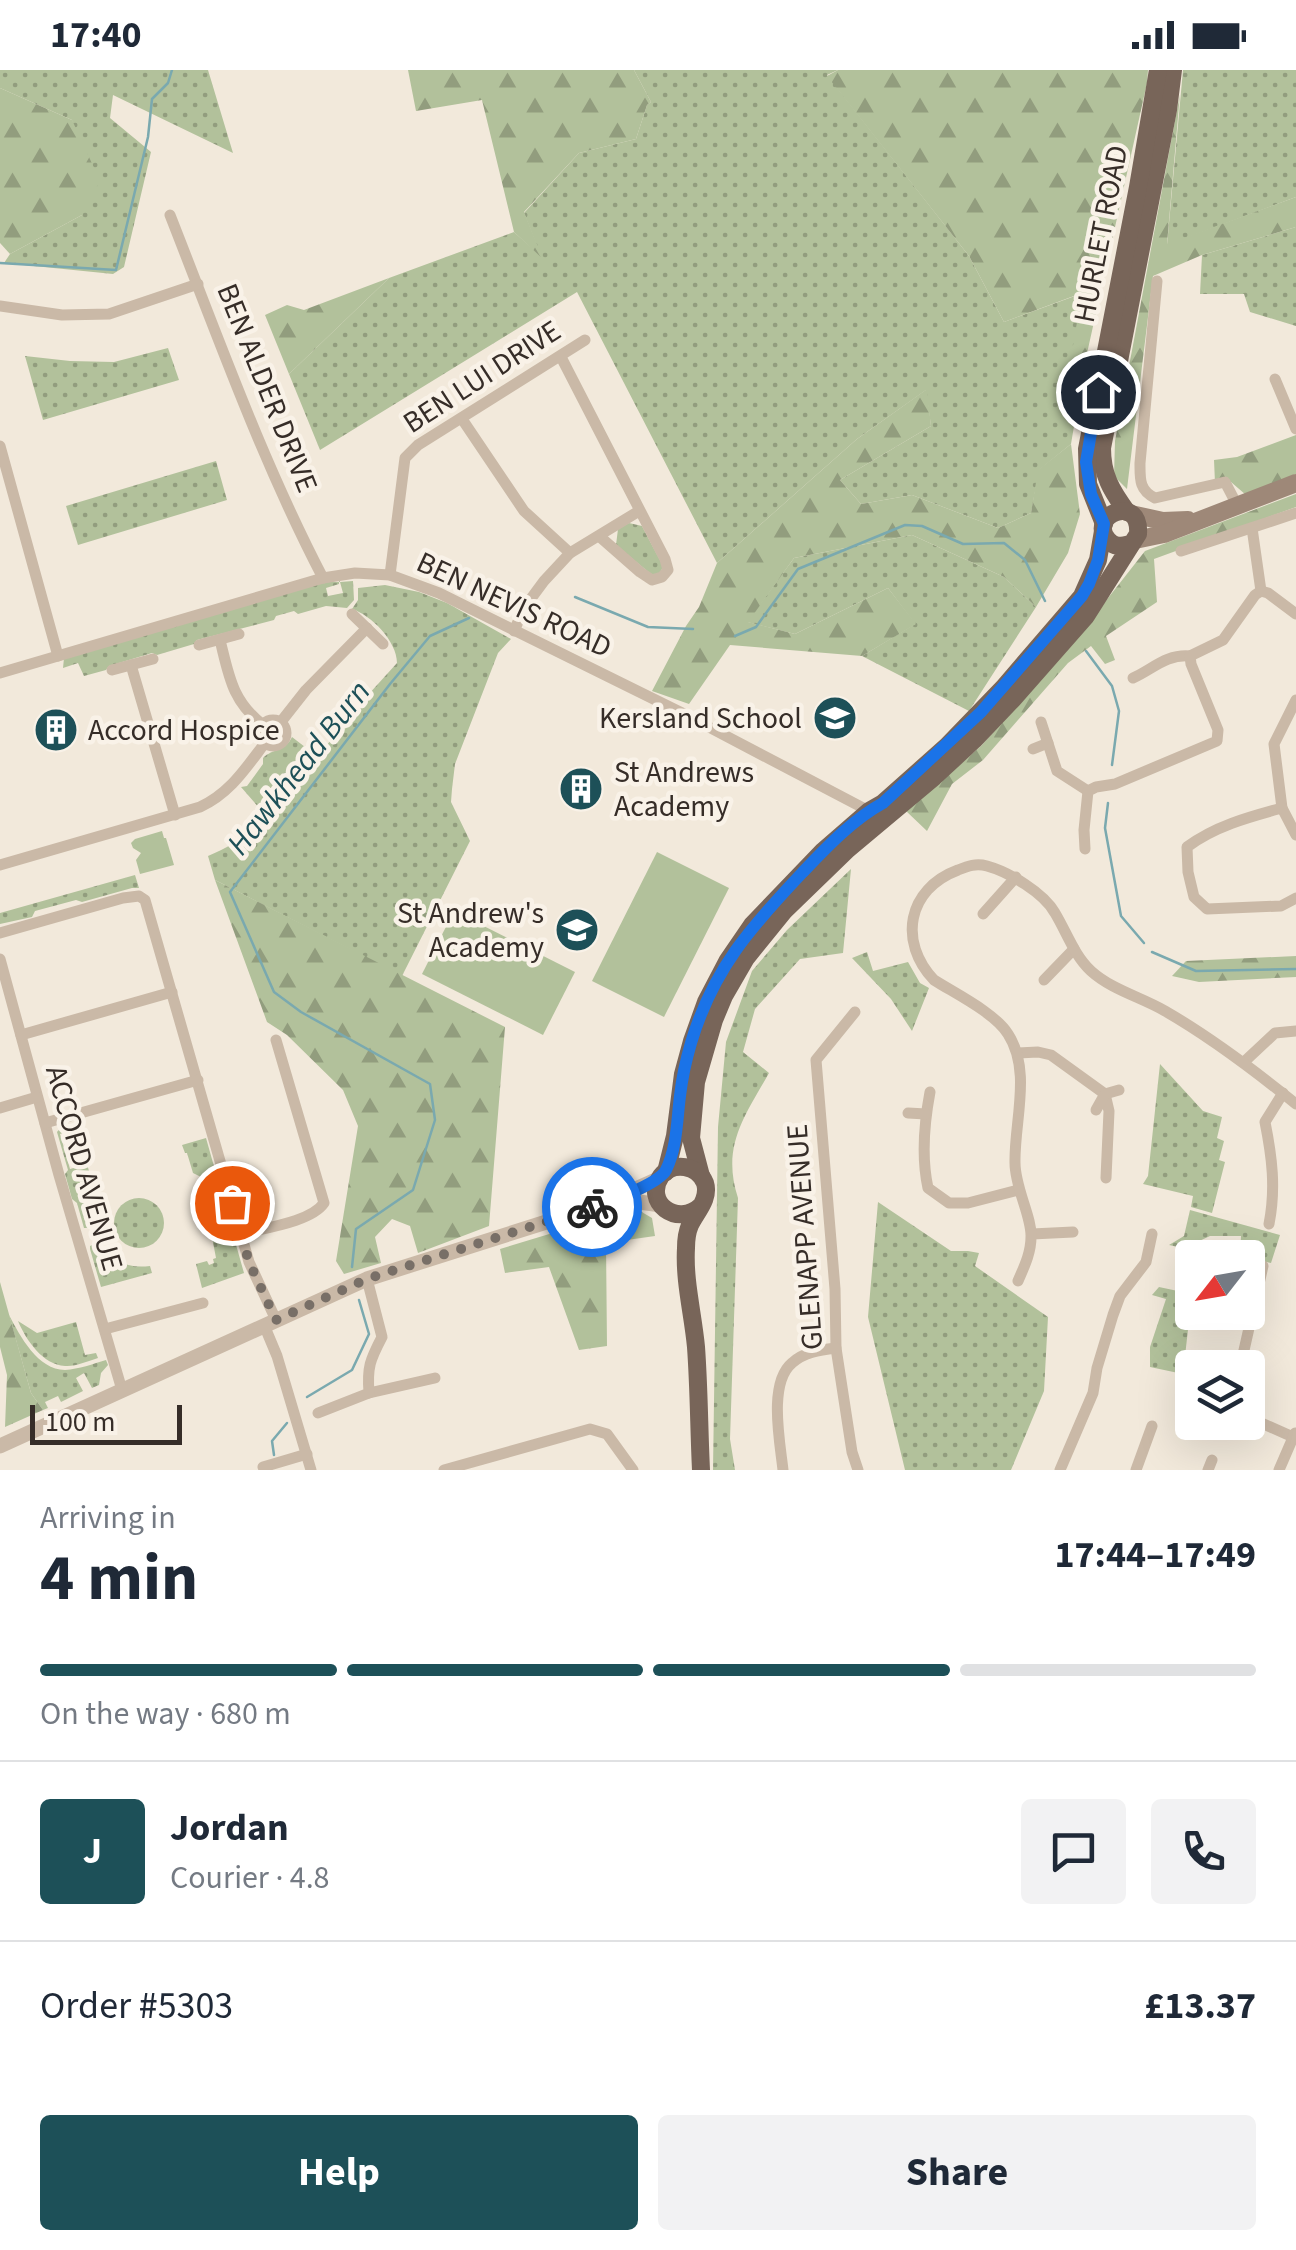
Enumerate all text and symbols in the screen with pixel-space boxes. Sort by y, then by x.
text: 17:40 [50,8,142,62]
street label: HURLET ROAD [1063,142,1139,326]
street label: BEN ALDER DRIVE [206,277,328,499]
street label: BEN LUI DRIVE [395,310,569,444]
pin [1056,350,1141,435]
icon: home [1071,365,1126,420]
street label: BEN NEVIS ROAD [409,541,619,669]
water label: Hawkhead Burn [216,671,382,865]
school or university icon: Kersland School [812,695,858,741]
place label: Kersland School [599,697,802,740]
building icon: Accord Hospice [33,707,79,753]
place label: Accord Hospice [88,709,280,752]
place label: St Andrews Academy [614,751,754,828]
building icon: St Andrews Academy [558,766,604,812]
place label: St Andrew's Academy [397,892,544,969]
school or university icon: St Andrew's Academy [554,907,600,953]
street label: ACCORD AVENUE [34,1060,134,1276]
street label: GLENAPP AVENUE [776,1123,834,1351]
courier [542,1157,642,1257]
pin [190,1161,275,1246]
icon: bag [205,1176,260,1231]
icon: bike [565,1180,620,1235]
north arrow [1175,1240,1265,1330]
map controls [1175,1240,1265,1440]
button: layers [1175,1350,1265,1440]
scale bar [30,1400,182,1444]
text: 100 m [45,1402,116,1442]
text: Arriving in [40,1495,176,1541]
text: 17:44–17:49 [1054,1528,1256,1582]
text: 4 min [40,1532,198,1625]
text: On the way · 680 m [40,1691,291,1737]
button: chat [1021,1799,1126,1904]
button: phone [1151,1799,1256,1904]
text: Jordan [170,1801,289,1855]
text: J [83,1824,102,1878]
text: Courier · 4.8 [170,1855,330,1901]
text: Order #5303 [40,1979,233,2033]
text: £13.37 [1144,1979,1256,2033]
button: Help [40,2115,638,2230]
button: Share [658,2115,1256,2230]

